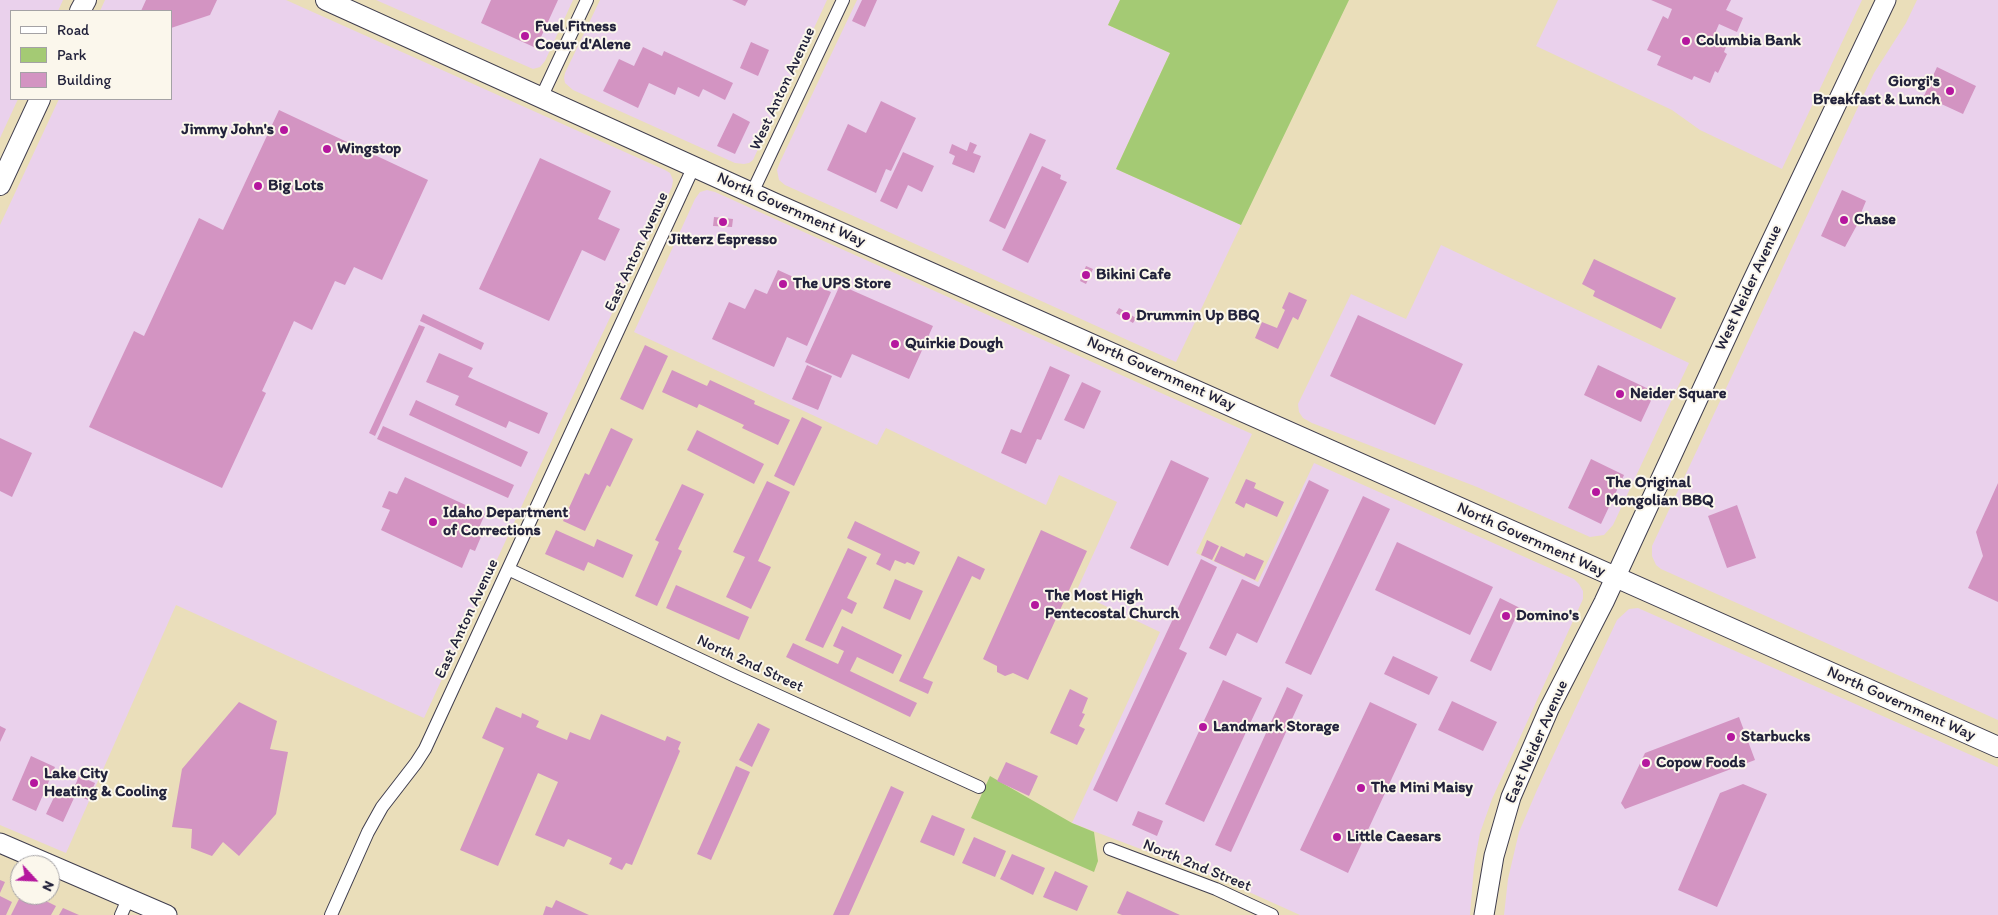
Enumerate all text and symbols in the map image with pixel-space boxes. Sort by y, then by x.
legend [10,10,172,100]
place label: Fuel Fitness Coeur d'Alene [535,17,631,55]
text: Road [57,21,89,39]
street label: West Anton Avenue [746,24,820,154]
marker: Fuel Fitness Coeur d'Alene [519,30,531,42]
place label: Columbia Bank [1696,31,1801,51]
marker: Columbia Bank [1680,35,1692,47]
text: Park [57,46,87,64]
text: Building [57,71,111,89]
place label: Giorgi's Breakfast & Lunch [1813,72,1940,110]
marker: Giorgi's Breakfast & Lunch [1944,85,1956,97]
place label: Jimmy John's [182,120,274,140]
marker: Jimmy John's [278,124,290,136]
place label: Wingstop [337,139,401,159]
marker: Wingstop [321,143,333,155]
street label: North Government Way [714,169,868,251]
place label: Big Lots [268,176,324,196]
marker: Big Lots [252,180,264,192]
street label: East Anton Avenue [601,189,673,315]
place label: Chase [1854,210,1896,230]
marker: Chase [1838,214,1850,226]
marker: Jitterz Espresso [717,216,729,228]
street label: West Neider Avenue [1712,222,1786,354]
place label: Jitterz Espresso [669,230,777,250]
place label: Bikini Cafe [1096,265,1171,285]
marker: Bikini Cafe [1080,269,1092,281]
place label: The UPS Store [793,274,891,294]
marker: The UPS Store [777,278,789,290]
place label: Drummin Up BBQ [1136,306,1260,326]
marker: Drummin Up BBQ [1120,310,1132,322]
street label: North Government Way [1084,333,1238,415]
place label: Quirkie Dough [905,334,1003,354]
marker: Quirkie Dough [889,338,901,350]
place label: Neider Square [1630,384,1726,404]
marker: Neider Square [1614,388,1626,400]
place label: The Original Mongolian BBQ [1606,473,1714,511]
marker: The Original Mongolian BBQ [1590,486,1602,498]
street label: North Government Way [1454,499,1608,581]
place label: Idaho Department of Corrections [443,503,568,541]
marker: Idaho Department of Corrections [427,516,439,528]
street label: East Anton Avenue [431,556,503,682]
place label: The Most High Pentecostal Church [1045,586,1179,624]
marker: The Most High Pentecostal Church [1029,599,1041,611]
place label: Domino's [1516,606,1579,626]
marker: Domino's [1500,610,1512,622]
street label: North 2nd Street [694,631,806,697]
street label: North Government Way [1824,663,1978,745]
street label: East Neider Avenue [1501,678,1573,806]
place label: Landmark Storage [1213,717,1339,737]
marker: Landmark Storage [1197,721,1209,733]
place label: Starbucks [1741,727,1810,747]
marker: Starbucks [1725,731,1737,743]
place label: Copow Foods [1656,753,1746,773]
marker: Copow Foods [1640,757,1652,769]
place label: Lake City Heating & Cooling [44,764,167,802]
marker: Lake City Heating & Cooling [28,777,40,789]
place label: The Mini Maisy [1371,778,1473,798]
marker: The Mini Maisy [1355,782,1367,794]
place label: Little Caesars [1347,827,1441,847]
marker: Little Caesars [1331,831,1343,843]
street label: North 2nd Street [1140,835,1254,897]
north arrow [10,855,60,905]
text: N [38,878,58,894]

